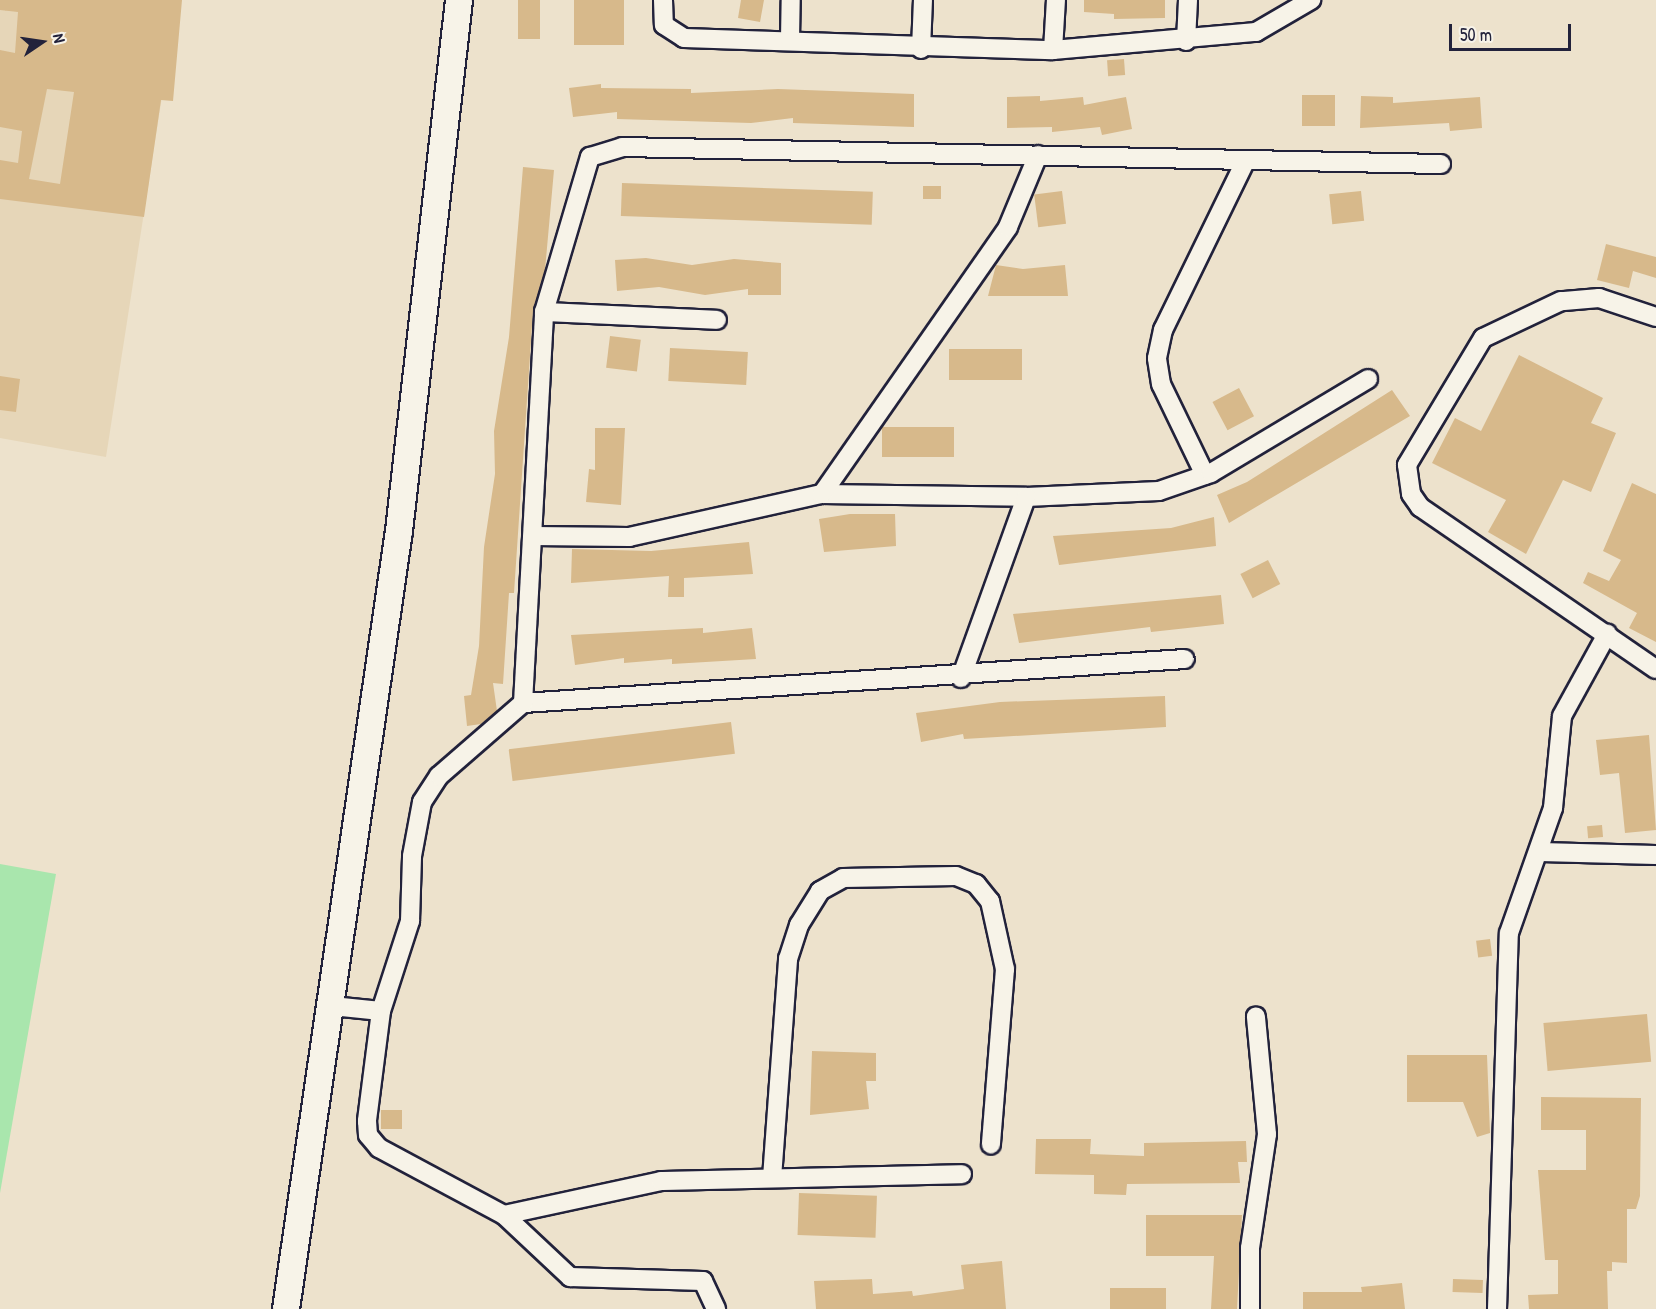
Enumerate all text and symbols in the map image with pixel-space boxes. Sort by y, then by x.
north arrow [12,12,72,72]
scale bar [1452,12,1574,50]
text: 50 m [1460,22,1492,47]
text: N [48,31,71,45]

